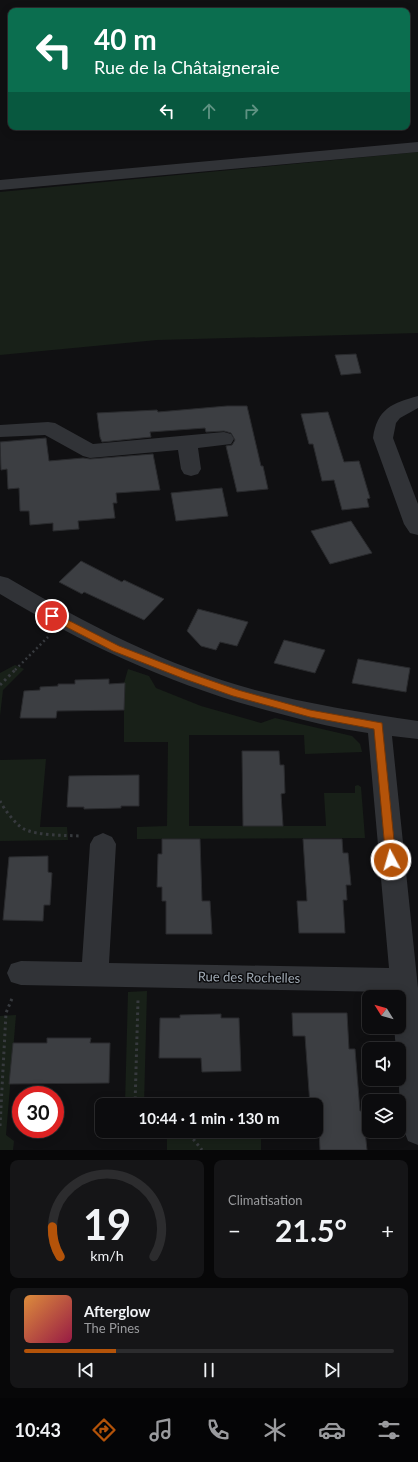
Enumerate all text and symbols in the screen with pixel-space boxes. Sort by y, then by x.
text: 40 m [94,22,157,56]
icon: left [28,24,80,76]
text: Rue de la Châtaigneraie [94,56,280,78]
icon: left [156,100,178,122]
icon: ahead [198,100,220,122]
icon: right [240,100,262,122]
pin [35,599,69,633]
icon: arrive [41,605,63,627]
position arrow [370,839,412,881]
street label: Rue des Rochelles [198,968,301,986]
north arrow [362,990,406,1034]
map controls [362,990,406,1138]
button: sound [362,1042,406,1086]
speed limit sign: 30 [12,1086,64,1138]
button: layers [362,1094,406,1138]
text: 10:44 · 1 min · 130 m [139,1109,279,1127]
text: Climatisation [228,1192,303,1208]
text: 19 [83,1199,131,1249]
text: 21.5° [275,1212,347,1248]
text: − [228,1217,241,1244]
text: + [381,1217,394,1244]
text: km/h [90,1247,124,1264]
text: Afterglow [84,1302,150,1320]
text: The Pines [84,1320,140,1336]
icon: previous [75,1359,97,1381]
icon: pause [198,1359,220,1381]
icon: next [321,1359,343,1381]
icon: directions [90,1416,118,1444]
icon: music [147,1416,175,1444]
icon: phone [204,1416,232,1444]
icon: climate [261,1416,289,1444]
icon: car [318,1416,346,1444]
icon: filters [375,1416,403,1444]
text: 10:43 [15,1419,61,1441]

